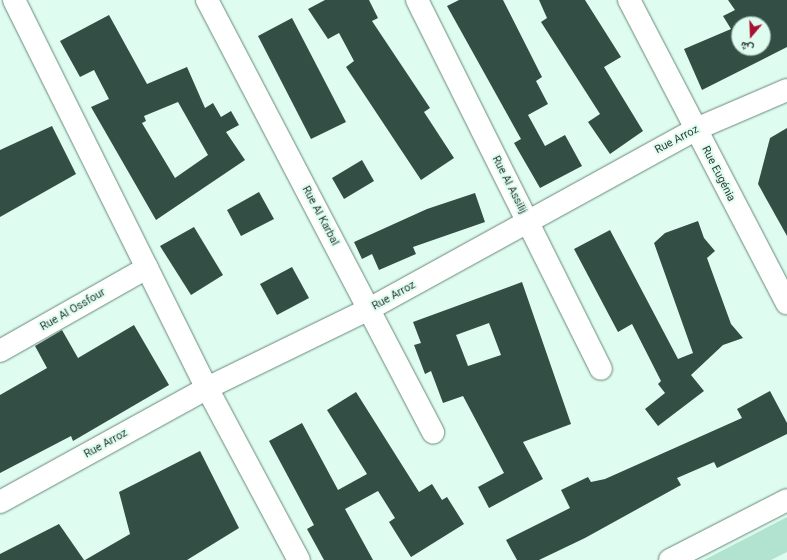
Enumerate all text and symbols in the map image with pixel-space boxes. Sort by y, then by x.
north arrow [731,16,771,56]
text: ش [739,39,756,55]
street label: Rue Arroz [653,123,701,157]
street label: Rue Eugénia [698,144,738,204]
street label: Rue Al Assilij [489,154,529,216]
street label: Rue Al Karbal [299,184,341,248]
street label: Rue Arroz [370,279,418,313]
street label: Rue Al Ossfour [38,286,108,334]
street label: Rue Arroz [82,427,130,461]

